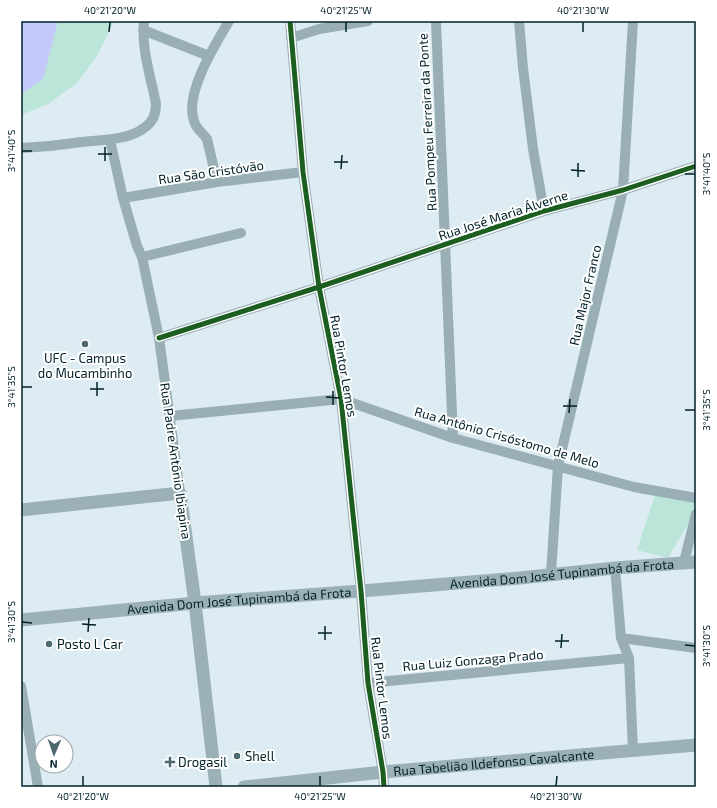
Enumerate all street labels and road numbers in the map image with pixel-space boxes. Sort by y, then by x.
street label: Rua Pompeu Ferreira da Ponte [414,33,440,211]
street label: Rua São Cristóvão [157,157,265,187]
street label: Rua José Maria Álverne [436,186,570,244]
street label: Rua Major Franco [566,243,604,347]
street label: Rua Pintor Lemos [327,314,361,418]
street label: Rua Padre Antônio Ibiapina [157,382,195,540]
street label: Rua Antônio Crisóstomo de Melo [413,403,601,471]
street label: Avenida Dom José Tupinambá da Frota [449,556,675,592]
street label: Avenida Dom José Tupinambá da Frota [126,584,352,618]
street label: Rua Pintor Lemos [368,636,396,740]
street label: Rua Luiz Gonzaga Prado [402,646,544,674]
street label: Rua Tabelião Ildefonso Cavalcante [393,746,595,779]

